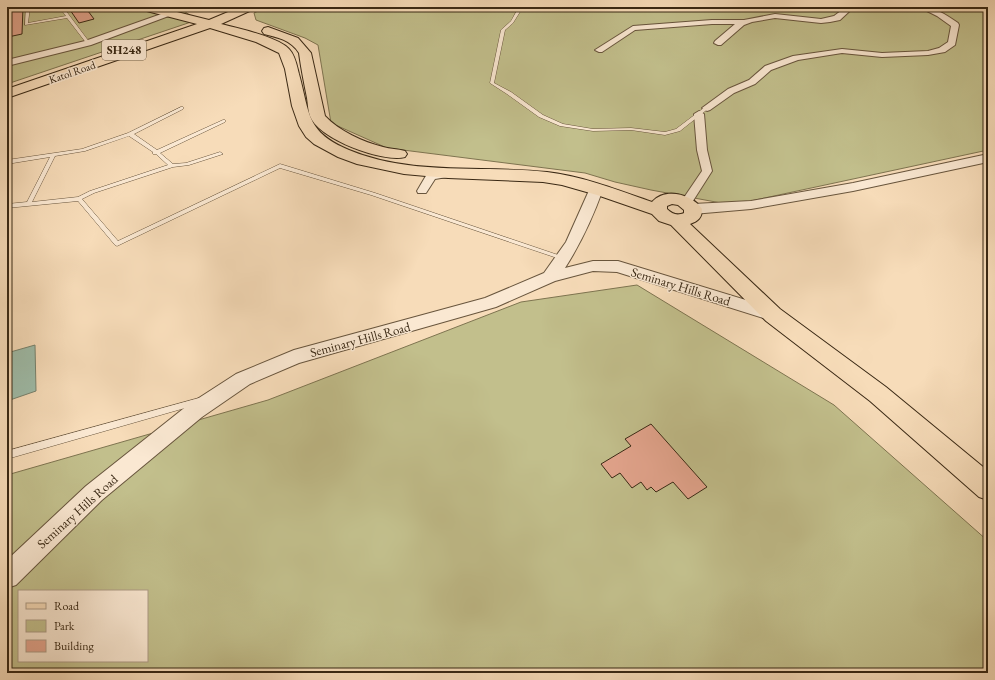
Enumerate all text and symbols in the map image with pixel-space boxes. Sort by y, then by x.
road number: SH248 [102,40,146,60]
street label: Katol Road [47,57,98,87]
street label: Seminary Hills Road [629,263,733,310]
street label: Seminary Hills Road [308,318,413,361]
street label: Seminary Hills Road [33,470,122,552]
legend [18,590,148,662]
text: Road [54,598,80,614]
text: Park [54,618,75,634]
text: Building [54,638,95,654]

